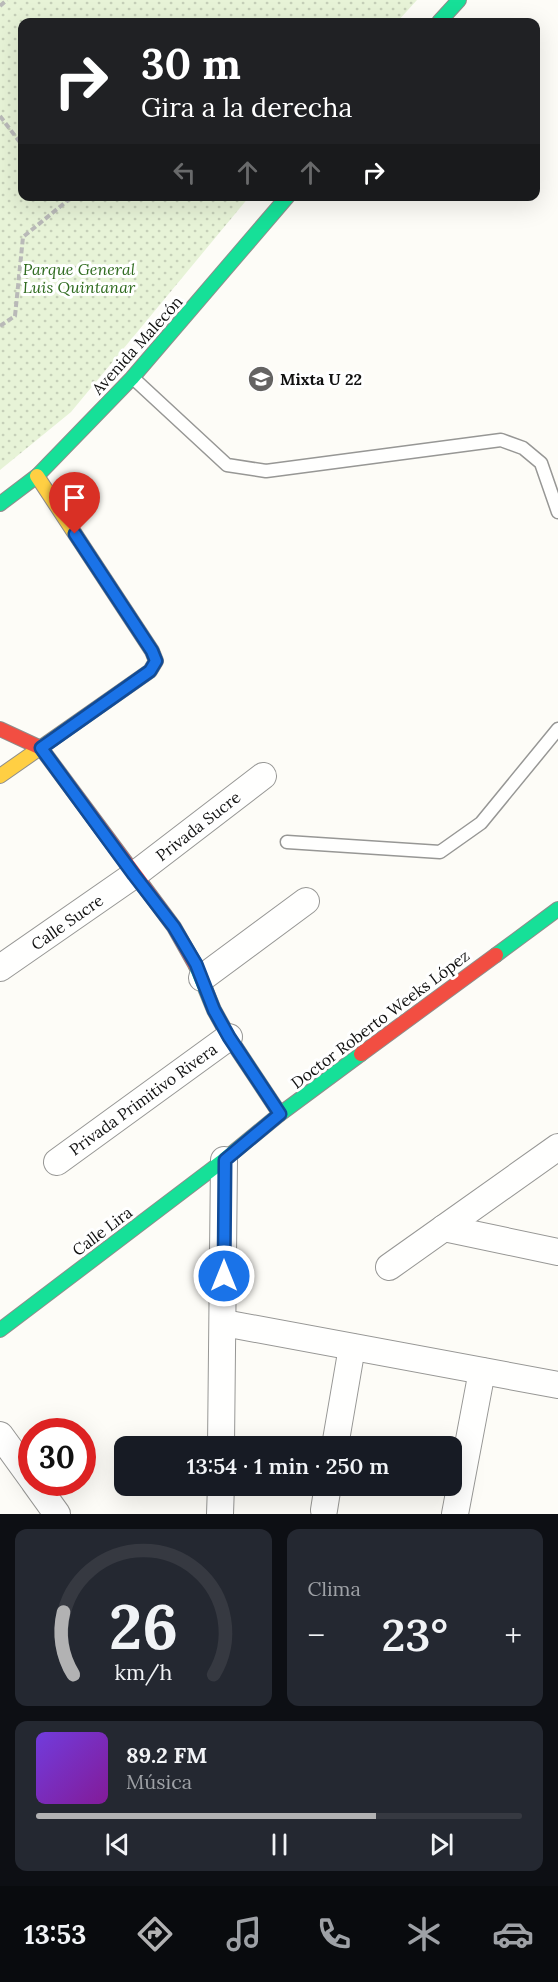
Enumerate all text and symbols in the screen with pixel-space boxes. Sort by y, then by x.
text: 30 m [141,37,241,91]
icon: right [42,42,120,120]
text: Gira a la derecha [141,90,352,124]
icon: left [168,156,201,189]
icon: ahead [231,156,264,189]
icon: ahead [294,156,327,189]
icon: right [357,156,390,189]
park label: Parque General Luis Quintanar [23,259,136,297]
street label: Avenida Malecón [87,291,187,399]
school or university icon: Mixta U 22 [246,364,276,394]
place label: Mixta U 22 [280,369,362,389]
pin [49,472,100,534]
icon: arrive [58,481,91,514]
street label: Privada Sucre [152,787,245,865]
street label: Calle Sucre [27,890,107,954]
street label: Doctor Roberto Weeks López [287,945,473,1093]
street label: Privada Primitivo Rivera [65,1039,221,1159]
street label: Calle Lira [68,1202,136,1260]
position arrow [192,1244,256,1308]
speed limit sign: 30 [18,1418,96,1496]
text: 13:54 · 1 min · 250 m [187,1452,389,1480]
text: Clima [308,1576,361,1601]
text: 26 [109,1586,178,1666]
text: 23° [381,1606,448,1663]
text: − [308,1614,325,1656]
text: + [504,1614,522,1656]
text: km/h [114,1658,172,1686]
text: 89.2 FM [126,1741,208,1769]
text: Música [126,1769,192,1794]
icon: previous [101,1828,134,1861]
icon: pause [263,1828,296,1861]
icon: next [425,1828,458,1861]
icon: directions [134,1913,176,1955]
icon: music [223,1913,265,1955]
icon: phone [313,1913,355,1955]
icon: climate [403,1913,445,1955]
icon: car [492,1913,534,1955]
text: 13:53 [24,1917,86,1951]

